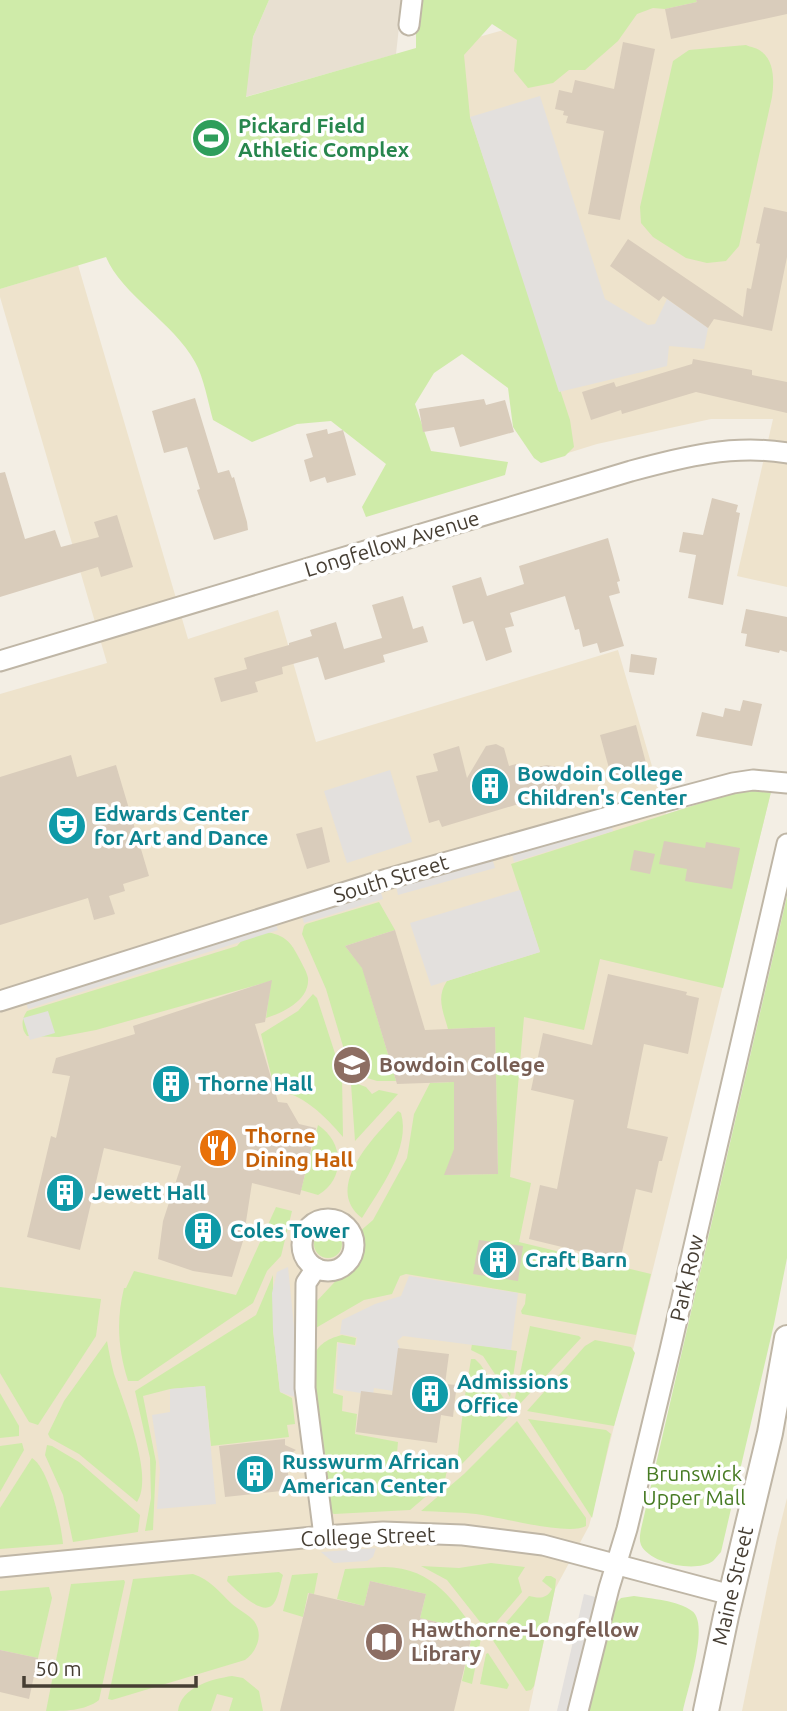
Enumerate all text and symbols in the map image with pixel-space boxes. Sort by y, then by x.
place label: Pickard Field Athletic Complex [238,113,410,161]
sports icon: Pickard Field Athletic Complex [190,117,232,159]
street label: Longfellow Avenue [301,505,482,581]
place label: Bowdoin College Children's Center [517,761,687,809]
building icon: Bowdoin College Children's Center [469,765,511,807]
place label: Edwards Center for Art and Dance [94,801,268,849]
theatre icon: Edwards Center for Art and Dance [46,805,88,847]
street label: South Street [330,849,451,907]
school or university icon: Bowdoin College [331,1044,373,1086]
place label: Bowdoin College [379,1052,545,1076]
building icon: Thorne Hall [150,1063,192,1105]
place label: Thorne Hall [198,1071,313,1095]
place label: Thorne Dining Hall [245,1123,353,1171]
restaurant icon: Thorne Dining Hall [197,1127,239,1169]
building icon: Jewett Hall [44,1172,86,1214]
place label: Jewett Hall [92,1180,206,1204]
building icon: Coles Tower [182,1210,224,1252]
place label: Coles Tower [230,1218,350,1242]
street label: Park Row [664,1232,708,1323]
building icon: Craft Barn [477,1239,519,1281]
place label: Craft Barn [525,1247,627,1271]
place label: Admissions Office [457,1369,569,1417]
building icon: Admissions Office [409,1373,451,1415]
place label: Russwurm African American Center [282,1449,460,1497]
building icon: Russwurm African American Center [234,1453,276,1495]
park label: Brunswick Upper Mall [642,1461,746,1509]
street label: College Street [300,1522,436,1550]
street label: Maine Street [707,1524,757,1648]
place label: Hawthorne-Longfellow Library [411,1617,639,1665]
library icon: Hawthorne-Longfellow Library [363,1621,405,1663]
scale bar [24,1644,196,1688]
text: 50 m [35,1656,82,1680]

